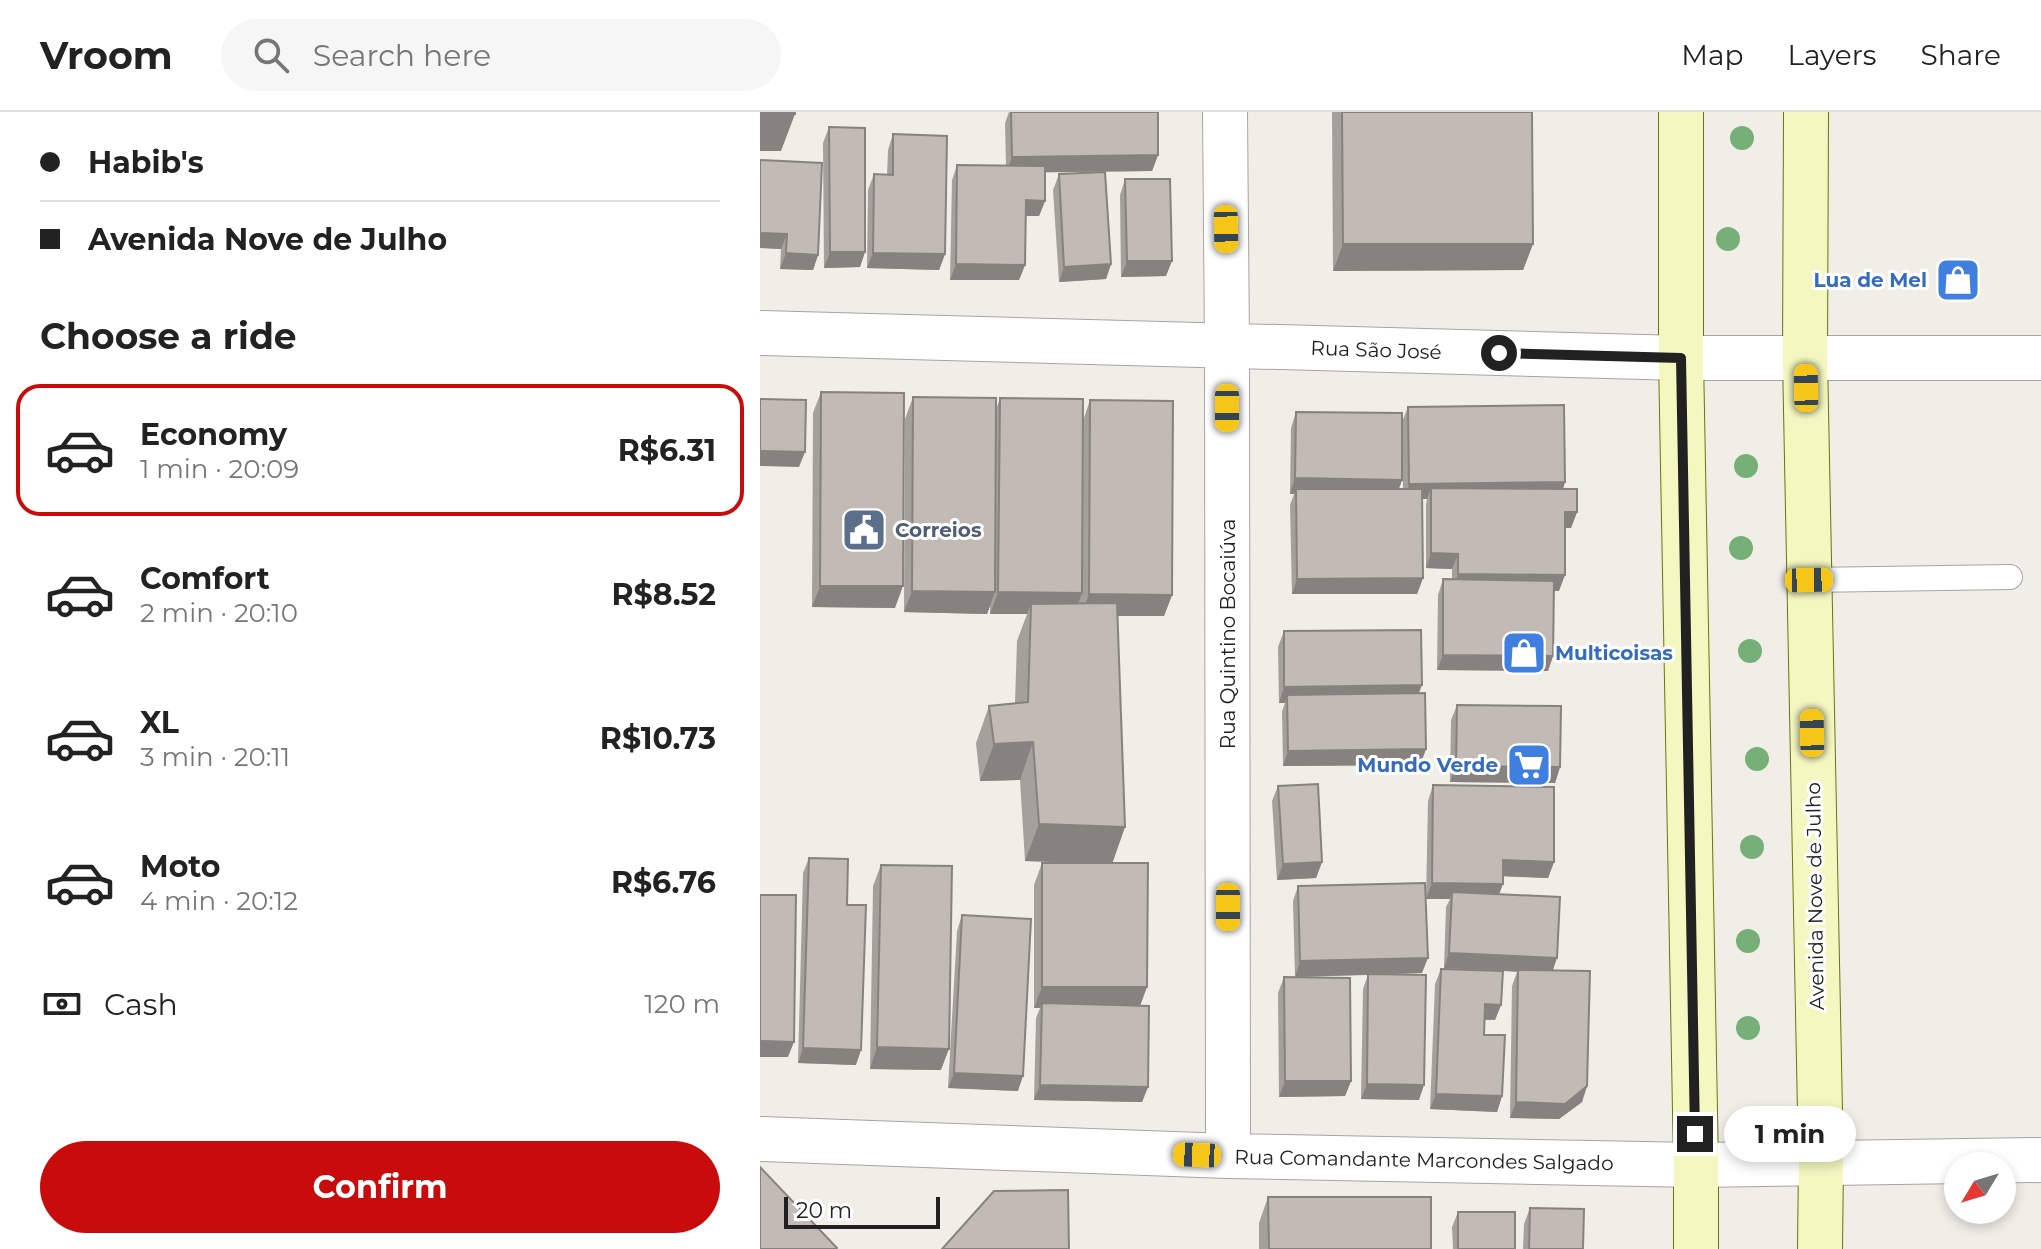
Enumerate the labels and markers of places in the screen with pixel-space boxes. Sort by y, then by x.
shop icon: Lua de Mel [1934,256,1982,304]
place label: Lua de Mel [1813,268,1927,292]
public building icon: Correios [840,506,888,554]
place label: Correios [895,518,982,542]
shop icon: Multicoisas [1500,629,1548,677]
place label: Multicoisas [1555,641,1673,665]
supermarket icon: Mundo Verde [1505,741,1553,789]
place label: Mundo Verde [1357,753,1498,777]

